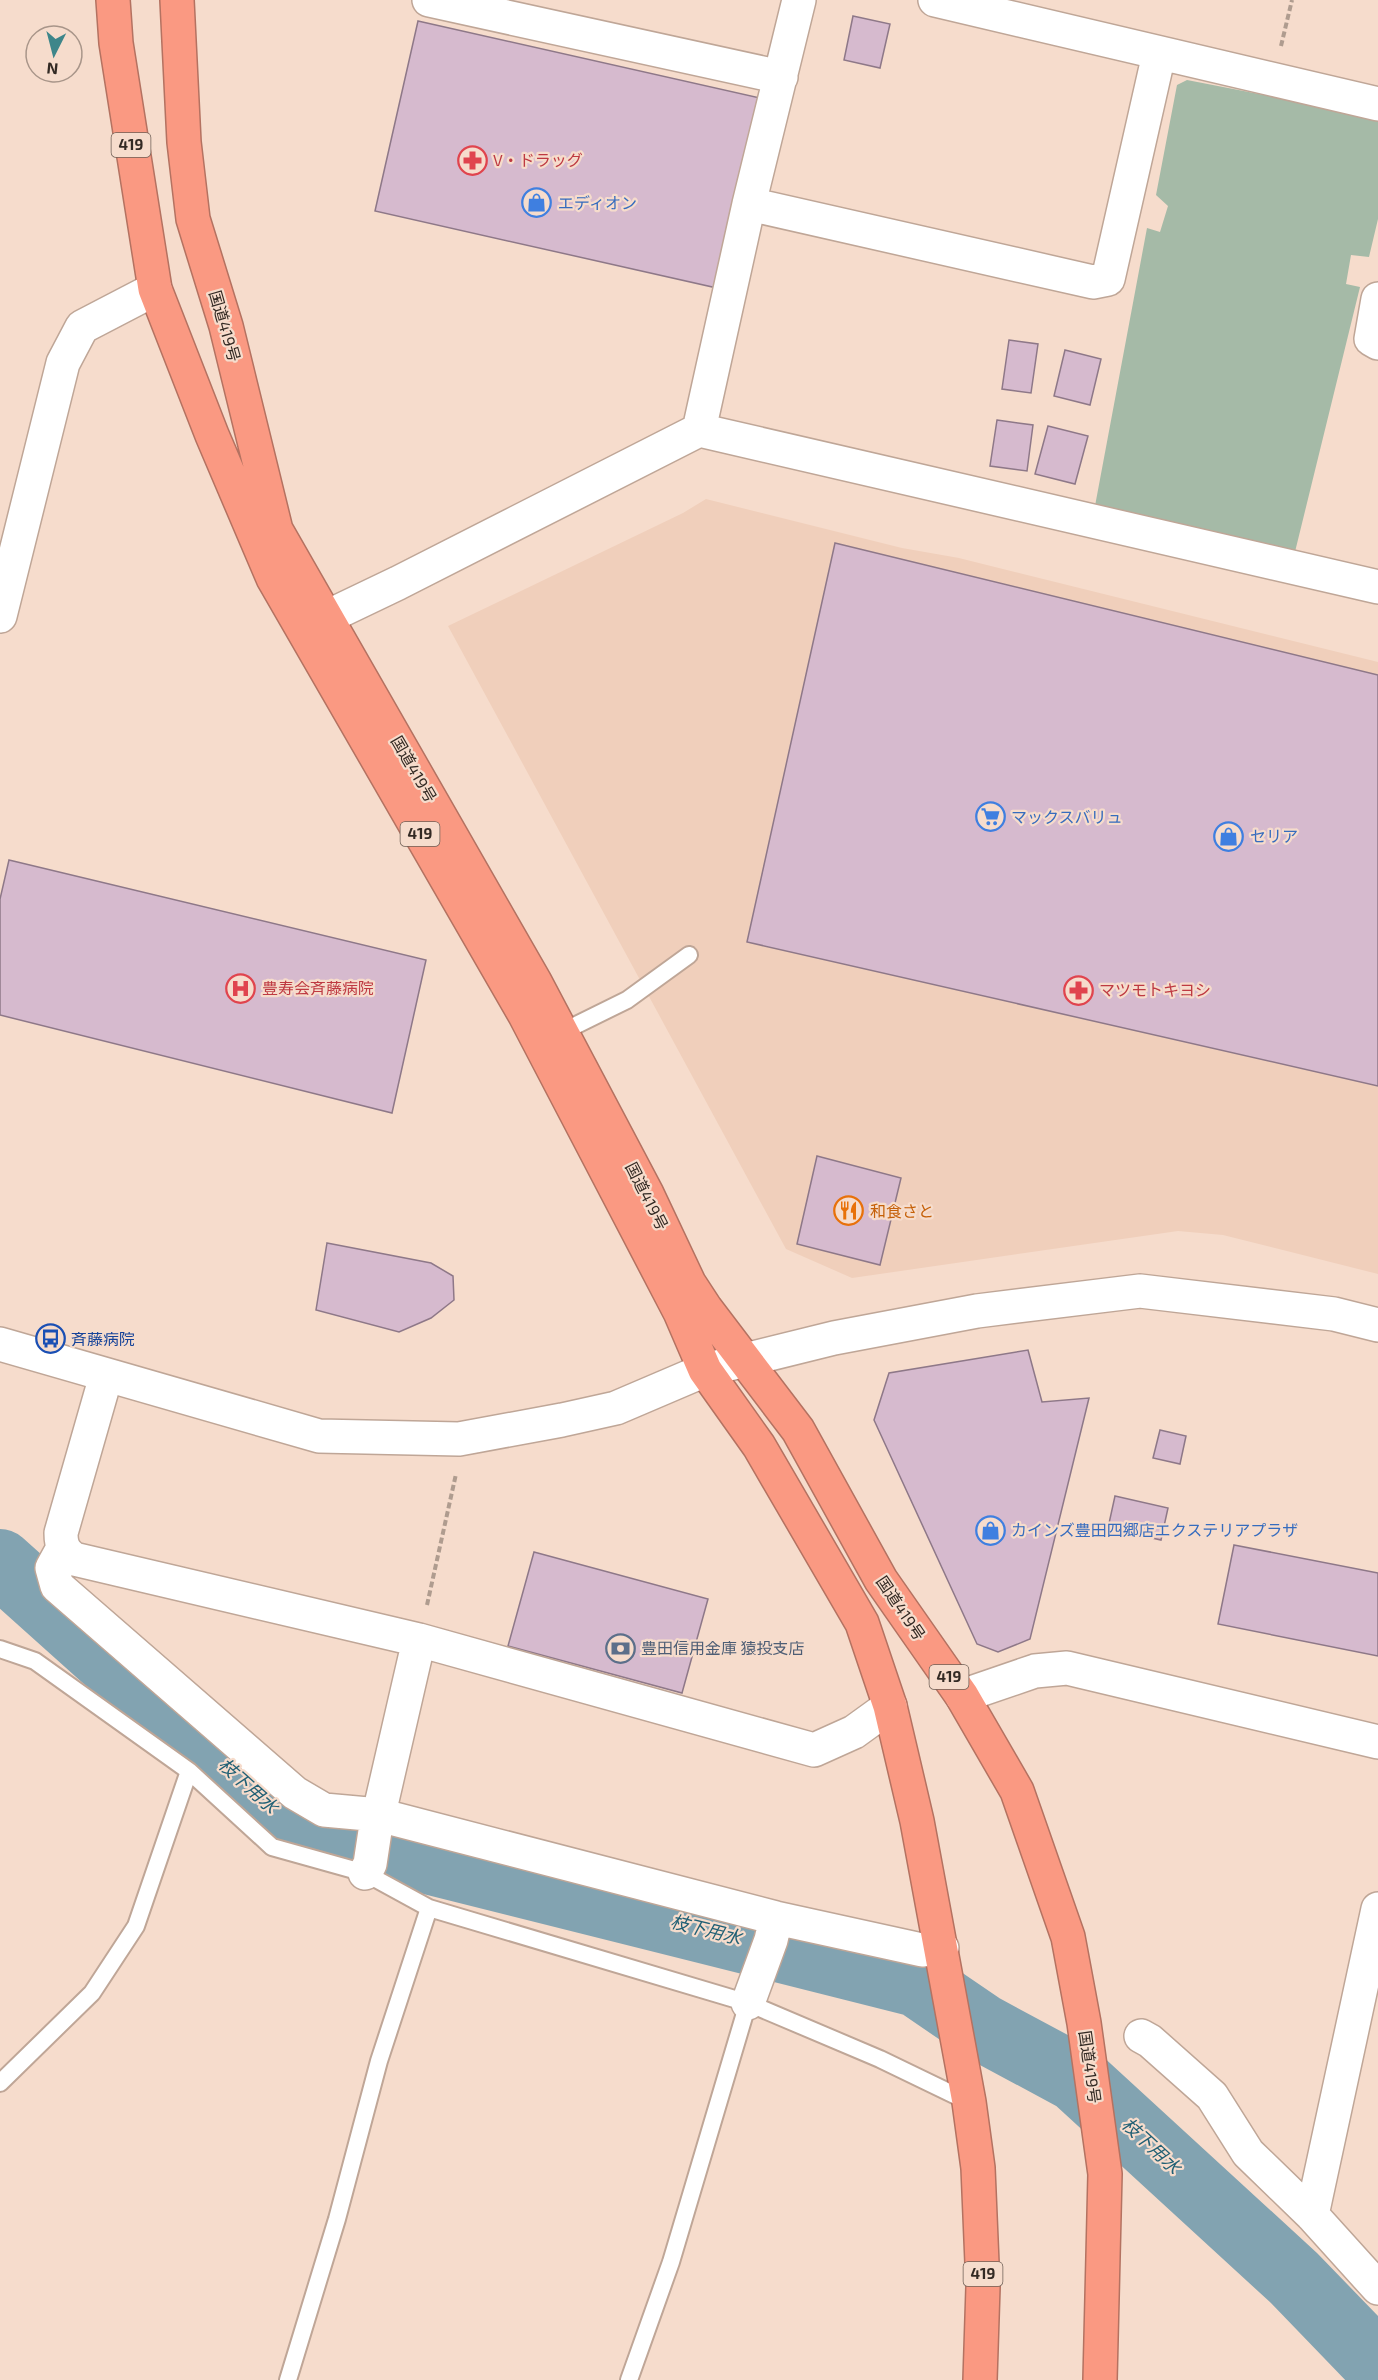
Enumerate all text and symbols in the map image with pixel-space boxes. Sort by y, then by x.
north arrow [24,24,84,84]
text: N [46,59,59,79]
road number: 419 [112,133,150,157]
pharmacy icon: V・ドラッグ [456,144,488,176]
place label: V・ドラッグ [493,150,583,169]
shop icon: エディオン [521,187,553,219]
place label: エディオン [558,193,637,212]
street label: 国道419号 [206,288,245,364]
street label: 国道419号 [388,732,441,805]
supermarket icon: マックスバリュ [974,801,1006,833]
place label: マックスバリュ [1011,807,1123,826]
shop icon: セリア [1213,820,1245,852]
road number: 419 [400,822,440,846]
place label: セリア [1250,826,1298,845]
hospital icon: 豊寿会斉藤病院 [225,972,257,1004]
pharmacy icon: マツモトキヨシ [1062,974,1094,1006]
place label: 豊寿会斉藤病院 [262,978,374,997]
place label: マツモトキヨシ [1099,980,1211,999]
street label: 国道419号 [622,1159,673,1233]
restaurant icon: 和食さと [833,1195,865,1227]
place label: 和食さと [870,1201,934,1220]
bus stop icon: 斉藤病院 [34,1323,66,1355]
place label: 斉藤病院 [71,1329,135,1348]
shop icon: カインズ豊田四郷店エクステリアプラザ [974,1514,1006,1546]
place label: カインズ豊田四郷店エクステリアプラザ [1011,1520,1298,1539]
street label: 国道419号 [873,1572,930,1643]
bank icon: 豊田信用金庫 猿投支店 [604,1632,636,1664]
place label: 豊田信用金庫 猿投支店 [641,1638,805,1657]
road number: 419 [930,1665,968,1689]
water label: 枝下用水 [215,1753,284,1819]
water label: 枝下用水 [669,1910,746,1949]
street label: 国道419号 [1076,2029,1105,2105]
water label: 枝下用水 [1118,2113,1187,2179]
road number: 419 [964,2262,1002,2286]

